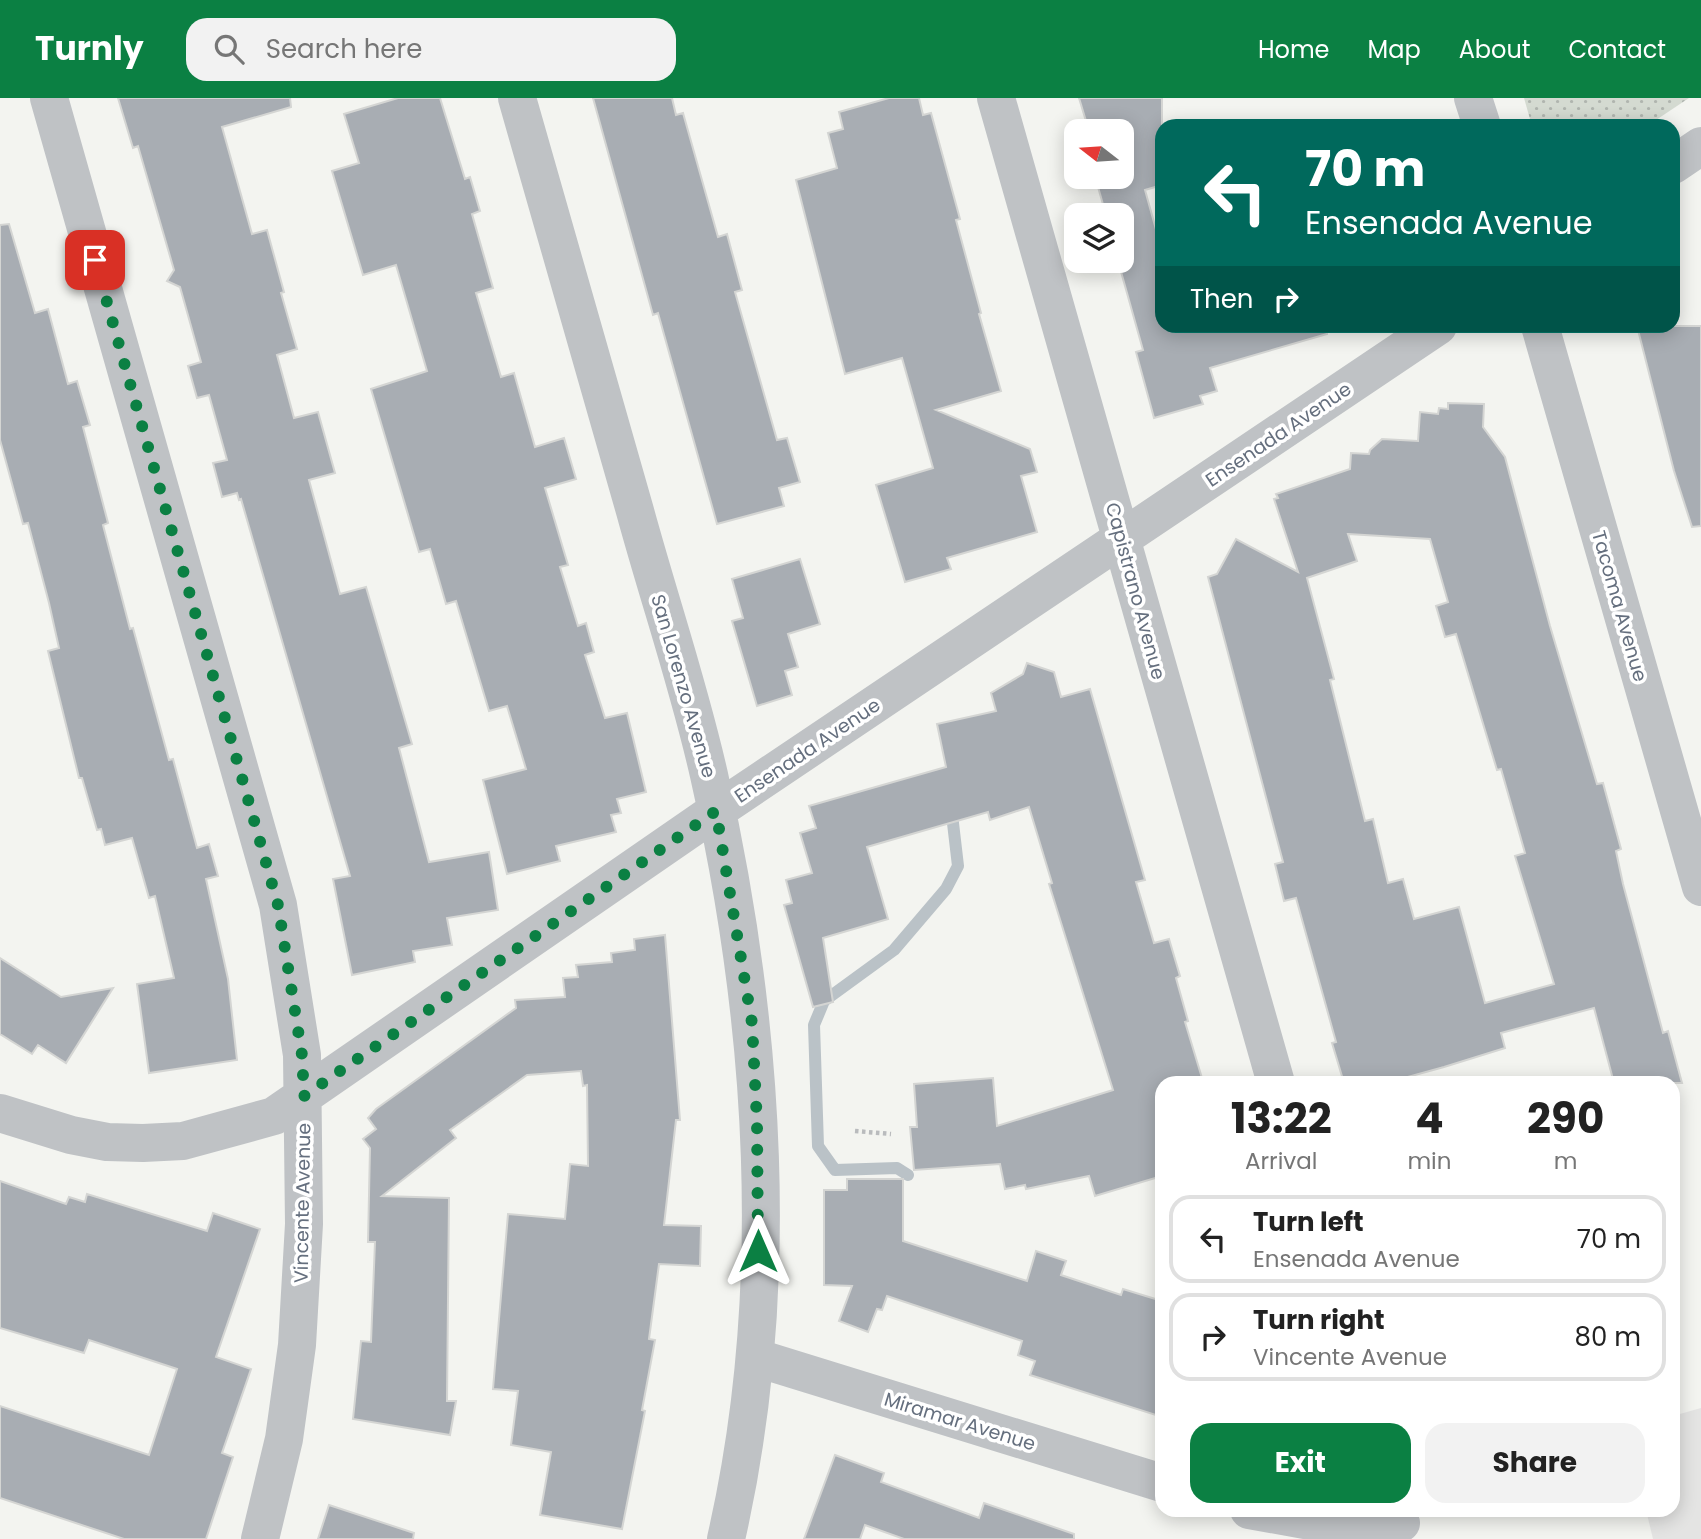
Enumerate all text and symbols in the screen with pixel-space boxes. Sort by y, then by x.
search box [186,18,676,81]
text: Turnly [35,25,144,72]
icon: search [210,30,248,68]
text: Search here [266,31,422,67]
text: Home [1258,33,1330,66]
text: Map [1368,33,1421,66]
text: About [1459,33,1530,66]
text: Contact [1568,33,1666,66]
north arrow [1064,119,1134,189]
map controls [1064,119,1134,273]
text: 70 m [1305,135,1425,203]
icon: left [1190,147,1281,238]
text: Ensenada Avenue [1305,200,1593,245]
button: layers [1064,203,1134,273]
pin [65,230,125,290]
icon: arrive [76,241,114,279]
icon: right [1267,280,1305,318]
text: Then [1190,281,1253,317]
street label: Ensenada Avenue [1200,375,1357,493]
street label: Capistrano Avenue [1099,499,1172,683]
street label: Tacoma Avenue [1585,528,1654,685]
street label: San Lorenzo Avenue [644,591,723,781]
street label: Ensenada Avenue [729,691,886,809]
text: 13:22 [1231,1089,1332,1148]
text: 4 [1415,1089,1444,1148]
text: 290 [1527,1089,1604,1148]
street label: Vincente Avenue [288,1123,317,1283]
text: Arrival [1245,1145,1317,1177]
text: min [1407,1145,1451,1177]
text: m [1554,1145,1578,1177]
text: Turn left [1253,1204,1364,1240]
position arrow [721,1214,795,1288]
icon: left [1194,1220,1232,1258]
text: 70 m [1577,1221,1641,1257]
text: Ensenada Avenue [1253,1243,1460,1275]
text: Turn right [1253,1302,1385,1338]
icon: right [1194,1318,1232,1356]
text: 80 m [1575,1319,1641,1355]
text: Vincente Avenue [1253,1341,1447,1373]
street label: Miramar Avenue [881,1386,1039,1457]
button: Exit [1190,1423,1411,1503]
button: Share [1425,1423,1645,1503]

